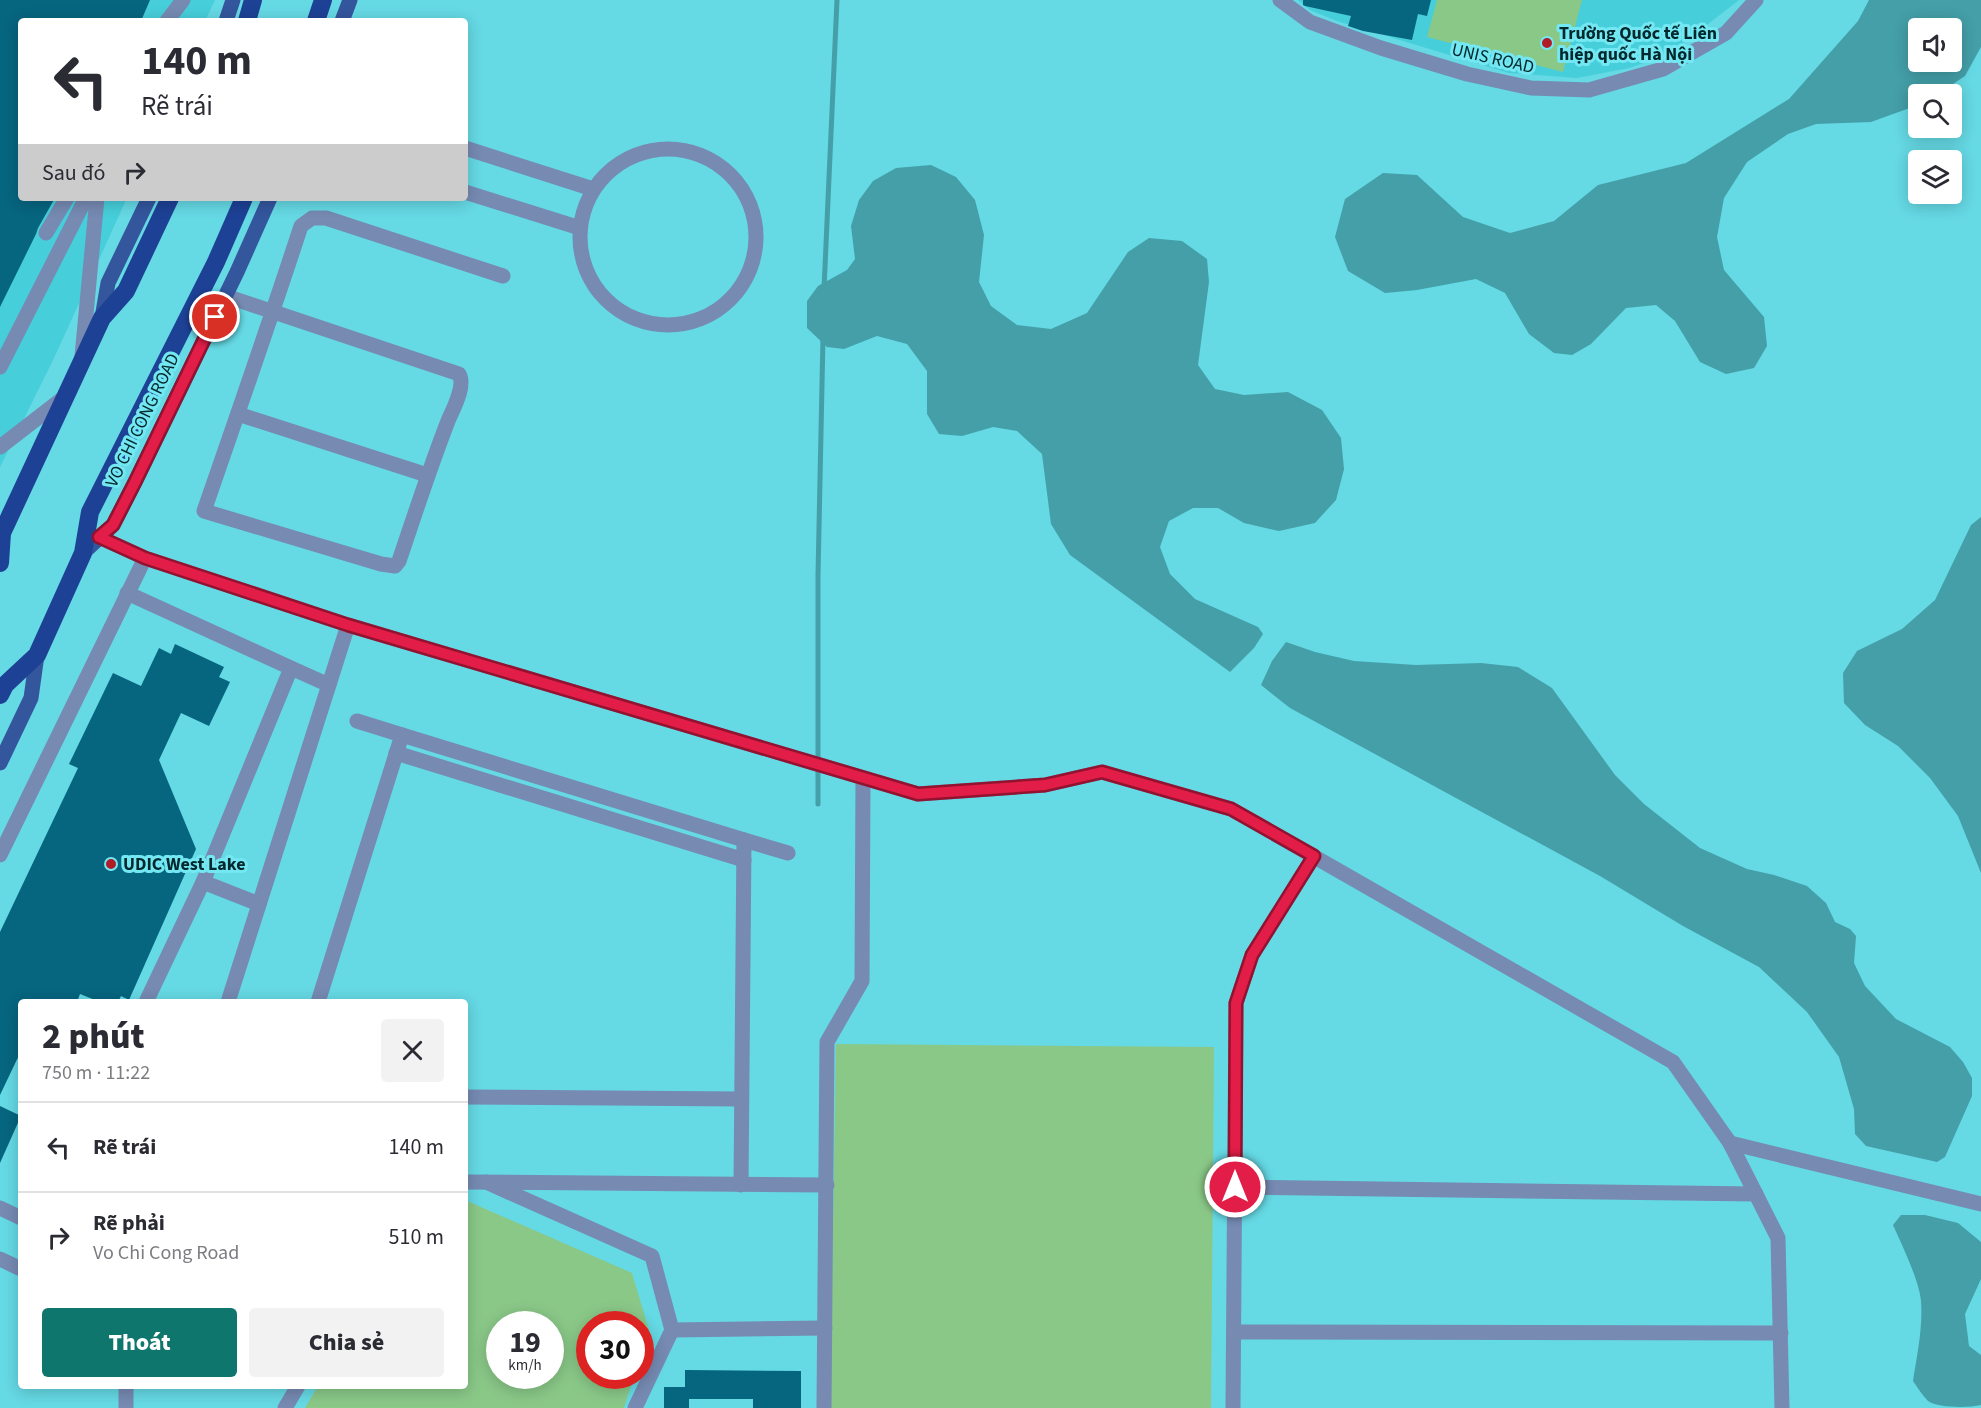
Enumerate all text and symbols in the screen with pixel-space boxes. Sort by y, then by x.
map controls [1908,18,1962,204]
button: sound [1908,18,1962,72]
place label: Trường Quốc tế Liên hiệp quốc Hà Nội [1559,21,1717,67]
text: 140 m [141,31,252,91]
marker: Trường Quốc tế Liên hiệp quốc Hà Nội [1540,36,1554,50]
street label: UNIS ROAD [1449,37,1537,80]
icon: left [42,42,120,120]
button: search [1908,84,1962,138]
text: Rẽ trái [141,87,213,126]
button: layers [1908,150,1962,204]
icon: right [118,156,151,189]
text: Sau đó [42,157,106,189]
pin [189,291,240,342]
icon: arrive [198,300,231,333]
street label: VO CHI CONG ROAD [99,349,186,491]
place label: UDIC West Lake [123,852,245,877]
marker: UDIC West Lake [104,857,118,871]
text: 2 phút [42,1011,145,1062]
button: close [381,1019,444,1082]
text: 750 m · 11:22 [42,1059,150,1087]
icon: left [42,1131,75,1164]
text: Rẽ trái [93,1131,156,1163]
text: 140 m [389,1131,444,1163]
position arrow [1203,1155,1267,1219]
text: Rẽ phải [93,1207,165,1239]
icon: right [42,1221,75,1254]
text: 510 m [389,1221,444,1253]
text: Vo Chi Cong Road [93,1239,239,1267]
button: Thoát [42,1308,237,1377]
button: Chia sẻ [249,1308,444,1377]
speed limit sign: 30 [576,1311,654,1389]
text: 19 [509,1321,541,1364]
text: km/h [508,1355,542,1376]

